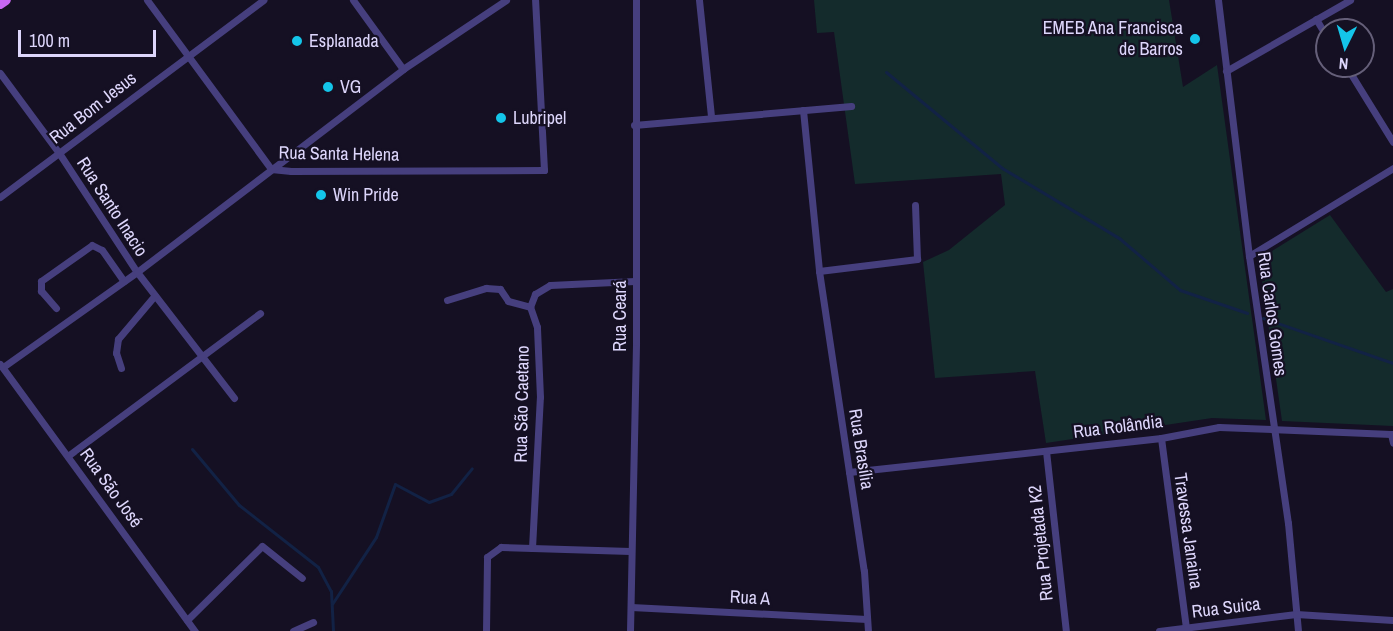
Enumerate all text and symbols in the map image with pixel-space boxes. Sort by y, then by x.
scale bar [21,18,159,56]
place label: EMEB Ana Francisca de Barros [1042,18,1183,60]
north arrow [1315,18,1375,78]
text: 100 m [29,28,70,53]
place label: Esplanada [309,30,379,52]
marker: EMEB Ana Francisca de Barros [1188,32,1202,46]
marker: Esplanada [290,34,304,48]
text: N [1338,53,1349,75]
street label: Rua Bom Jesus [45,67,141,149]
place label: VG [340,76,361,98]
marker: VG [321,80,335,94]
place label: Lubripel [513,107,566,129]
marker: Lubripel [494,111,508,125]
street label: Rua Santa Helena [279,142,399,166]
street label: Rua Santo Inacio [72,153,152,261]
place label: Win Pride [333,184,399,206]
marker: Win Pride [314,188,328,202]
street label: Rua Carlos Gomes [1253,250,1291,378]
street label: Rua Ceará [609,280,631,352]
street label: Rua São Caetano [510,345,534,463]
street label: Rua Brasília [844,407,878,491]
street label: Rua Rolândia [1072,411,1164,443]
street label: Rua São José [75,444,147,532]
street label: Travessa Janaina [1169,472,1207,590]
street label: Rua Projetada K2 [1024,484,1058,602]
street label: Rua A [729,586,771,610]
street label: Rua Suica [1190,593,1262,623]

